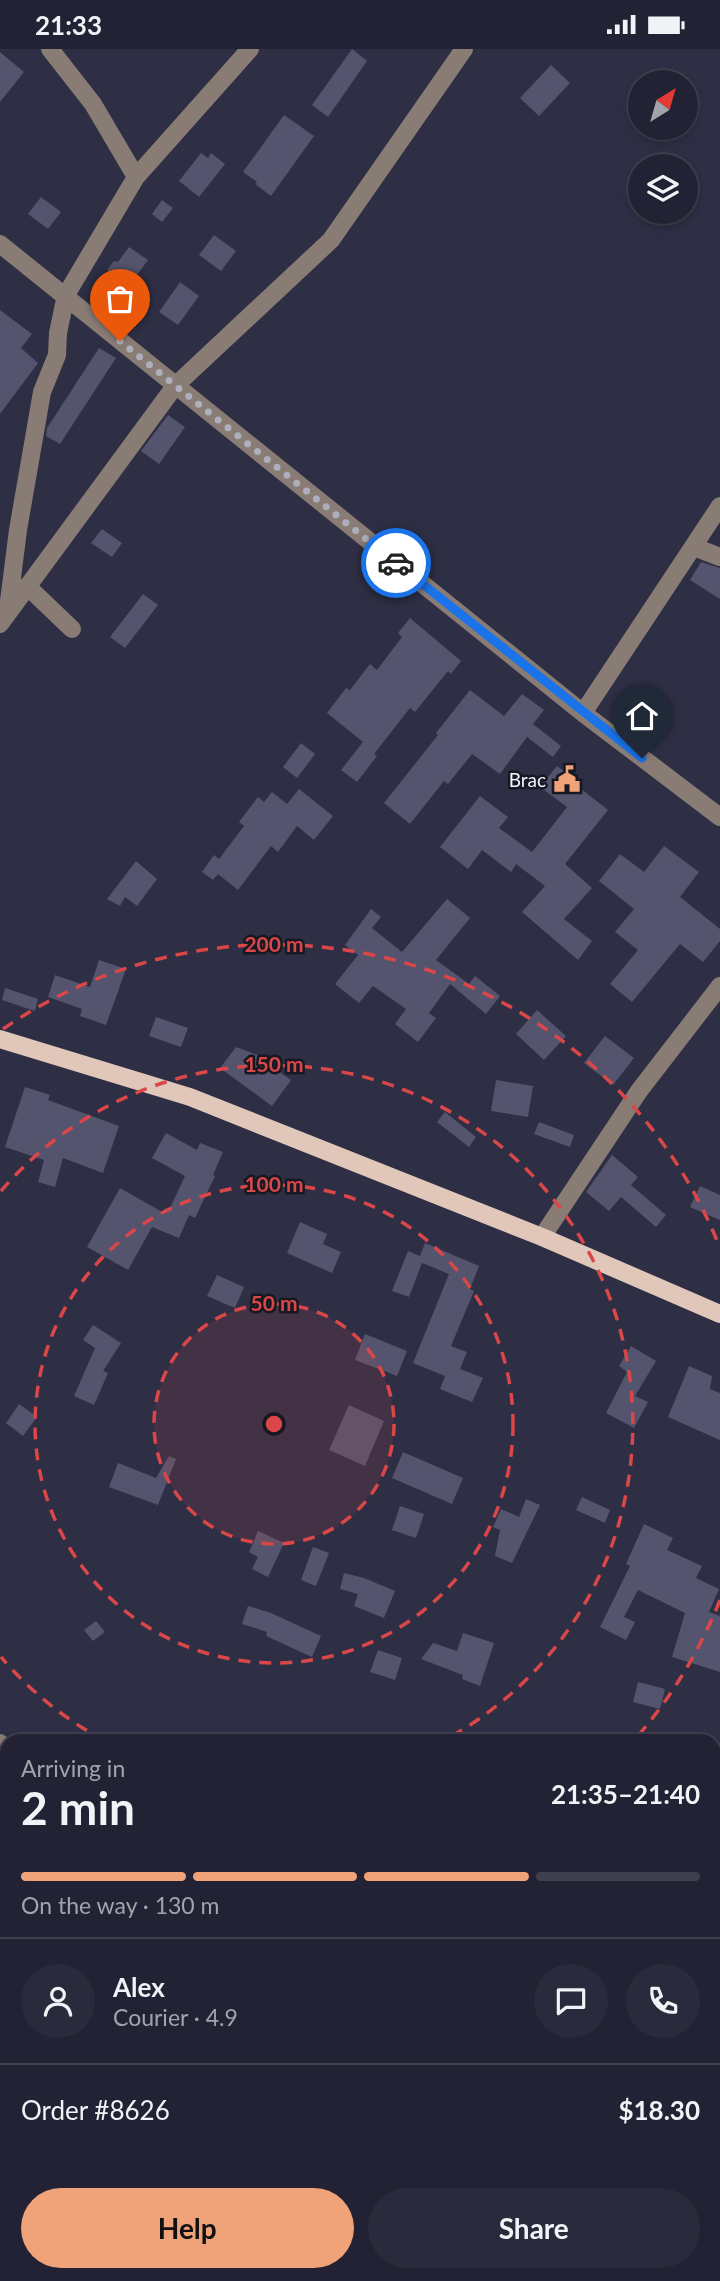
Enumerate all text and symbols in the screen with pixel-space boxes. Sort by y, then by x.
text: 21:33 [35,9,102,41]
north arrow [628,70,698,140]
map controls [628,70,698,224]
button: layers [628,154,698,224]
pin [90,269,150,341]
icon: bag [101,280,139,318]
courier [361,528,431,598]
icon: car [377,544,415,582]
pin [612,686,672,758]
icon: home [623,697,661,735]
public building icon: Brac [552,764,582,794]
place label: Brac [509,768,546,791]
text: 200 m [244,931,304,956]
text: 150 m [244,1051,304,1076]
text: 100 m [244,1171,304,1196]
text: 50 m [250,1290,298,1315]
centre of rings [262,1412,286,1436]
text: Arriving in [21,1754,125,1782]
text: 21:35–21:40 [551,1778,700,1810]
text: 2 min [21,1780,135,1835]
text: On the way · 130 m [21,1891,220,1919]
button: person [21,1964,95,2038]
button: chat [534,1964,608,2038]
button: phone [626,1964,700,2038]
text: Alex [113,1971,165,2003]
text: Courier · 4.9 [113,2003,238,2031]
text: Order #8626 [21,2094,170,2126]
text: $18.30 [618,2094,700,2126]
button: Help [21,2188,354,2268]
button: Share [368,2188,700,2268]

